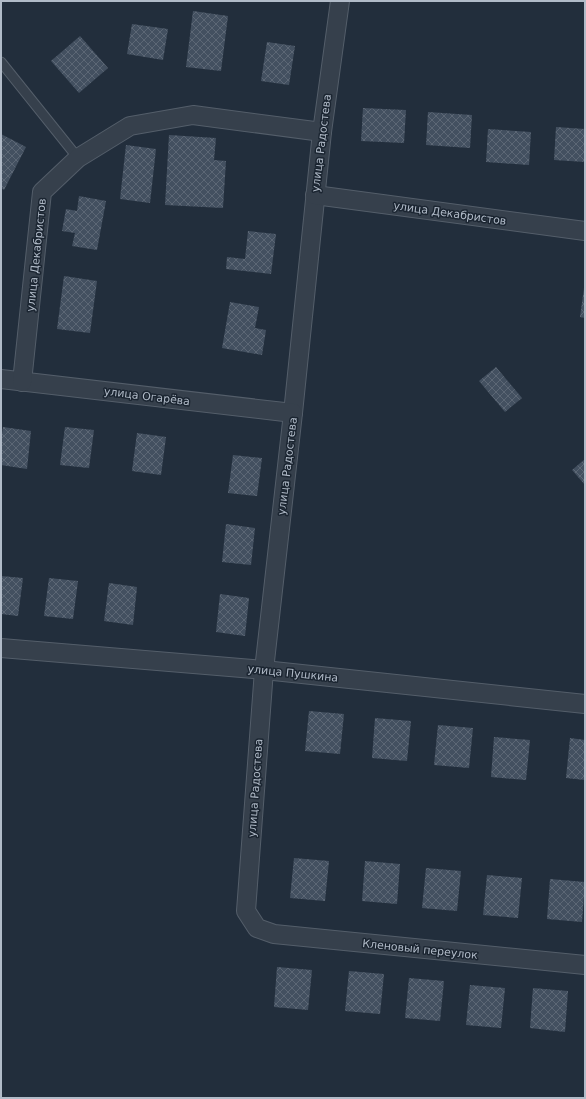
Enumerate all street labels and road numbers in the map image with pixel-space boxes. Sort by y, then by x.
street label: улица Радостева [309,93,334,193]
street label: улица Декабристов [24,198,49,312]
street label: улица Декабристов [393,199,507,228]
street label: улица Огарёва [103,385,191,408]
street label: улица Радостева [275,416,300,516]
street label: улица Пушкина [247,662,339,685]
street label: улица Радостева [246,738,265,838]
street label: Кленовый переулок [362,937,479,962]

